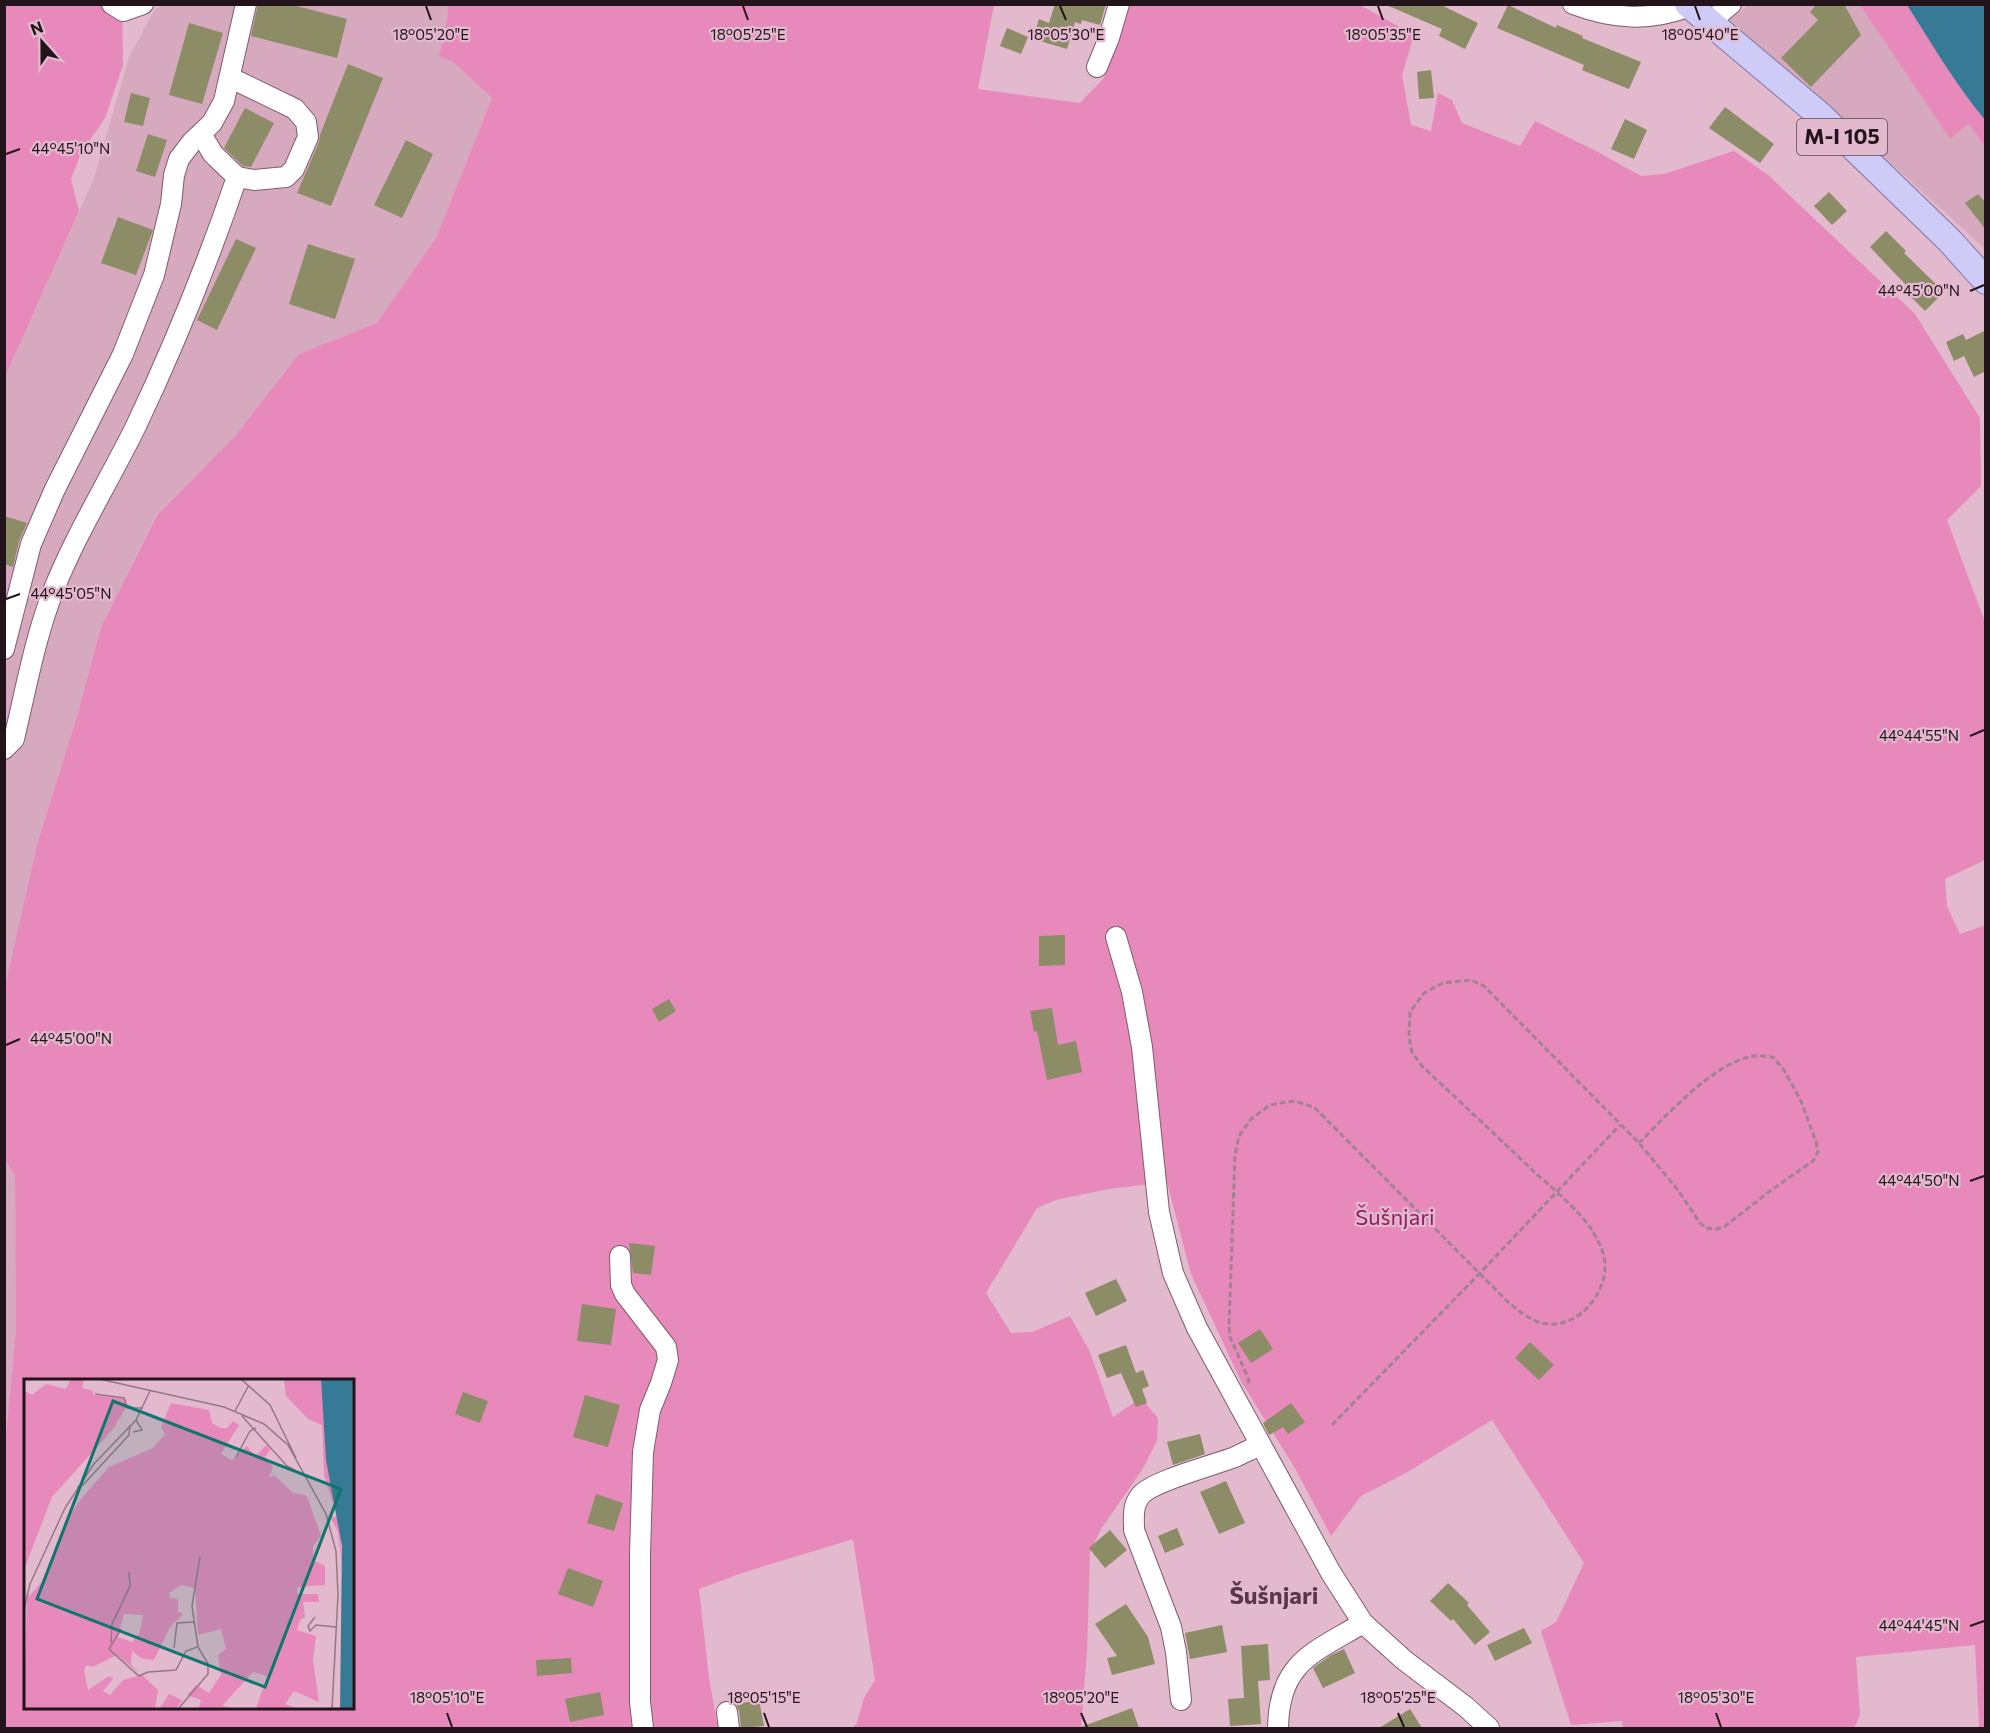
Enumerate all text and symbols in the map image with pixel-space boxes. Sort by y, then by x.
north arrow [12,12,72,72]
text: N [27,17,45,39]
text: 18°05'20"E [393,25,469,43]
text: 18°05'25"E [710,25,786,43]
text: 18°05'30"E [1028,25,1104,43]
text: 18°05'35"E [1345,25,1421,43]
text: 18°05'40"E [1661,25,1739,43]
road number: M-I 105 [1797,119,1887,155]
text: 44°45'10"N [32,139,110,157]
text: 44°45'00"N [1878,281,1960,299]
text: 44°45'05"N [31,584,111,602]
text: 44°44'55"N [1879,726,1959,744]
text: 44°45'00"N [30,1029,112,1047]
text: 44°44'50"N [1878,1171,1960,1189]
park label: Šušnjari [1355,1203,1435,1230]
inset map [24,1379,354,1709]
district label: Šušnjari [1229,1580,1319,1609]
text: 44°44'45"N [1879,1616,1959,1634]
text: 18°05'10"E [410,1688,484,1706]
text: 18°05'15"E [727,1688,801,1706]
text: 18°05'20"E [1043,1688,1119,1706]
text: 18°05'25"E [1360,1688,1436,1706]
text: 18°05'30"E [1678,1688,1754,1706]

